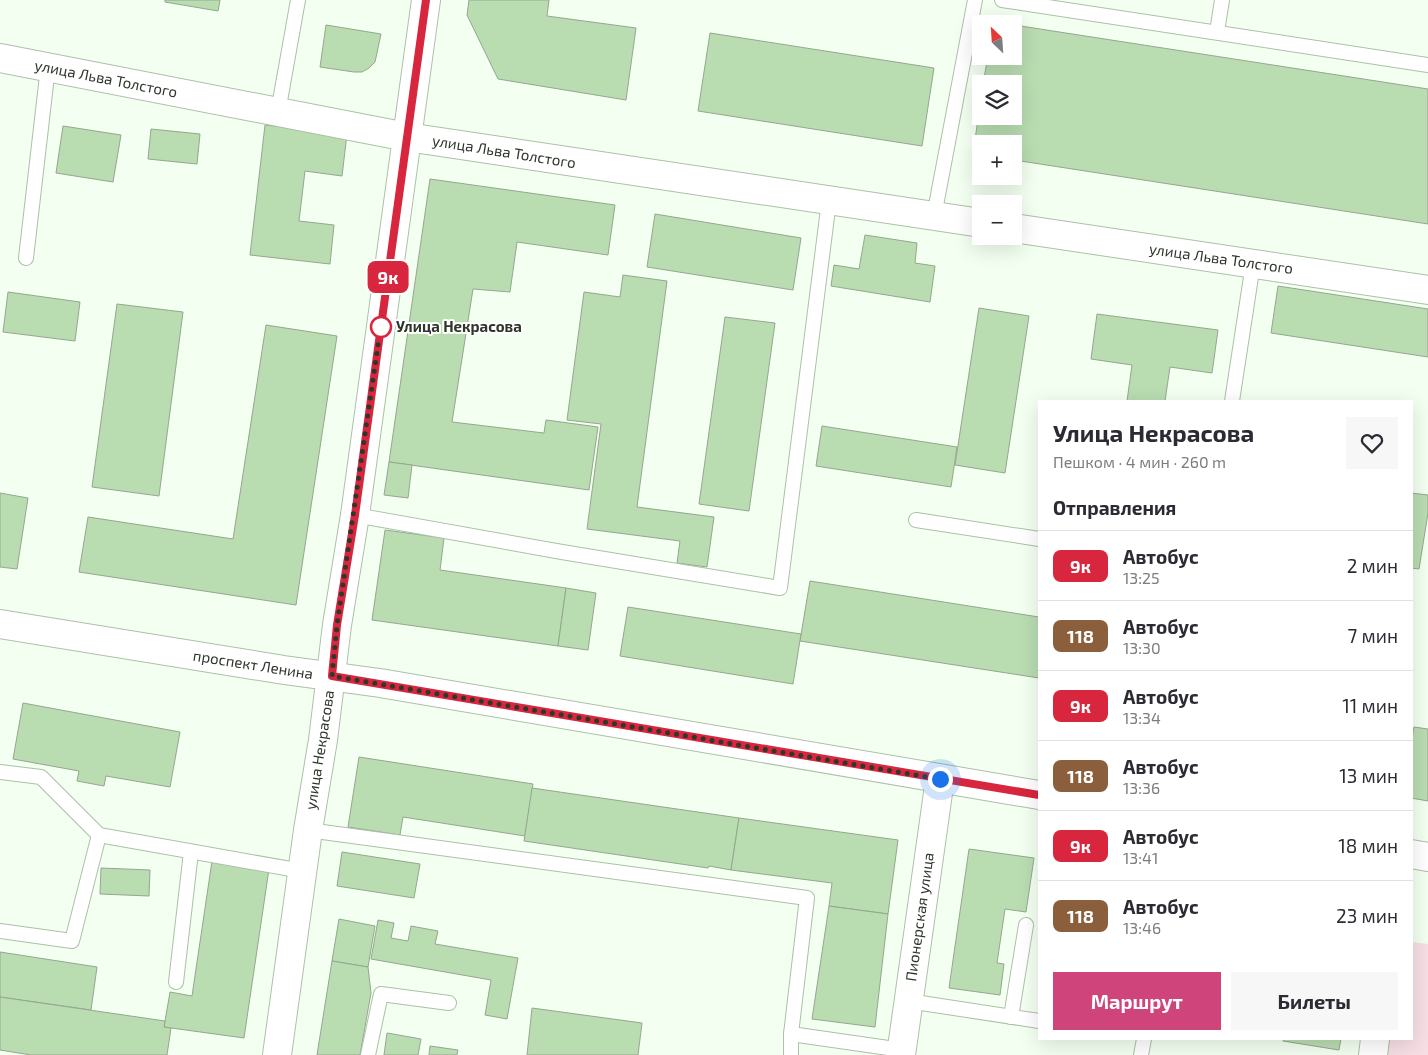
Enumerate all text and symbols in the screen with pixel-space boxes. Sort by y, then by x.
north arrow [972,15,1022,65]
map controls [972,15,1022,245]
street label: улица Льва Толстого [33,55,179,102]
button: layers [972,75,1022,125]
street label: улица Льва Толстого [431,131,577,172]
button: + [972,135,1022,185]
button: − [972,195,1022,245]
street label: улица Льва Толстого [1148,239,1294,278]
line badge: 9к [366,261,410,293]
text: 9к [378,266,398,288]
marker: Улица Некрасова [370,316,392,338]
place label: Улица Некрасова [396,317,522,335]
button: heart [1346,417,1398,469]
text: Улица Некрасова [1053,418,1254,447]
text: Пешком · 4 мин · 260 m [1053,452,1226,471]
text: Отправления [1053,496,1176,519]
text: Автобус [1123,545,1199,568]
text: 2 мин [1347,554,1398,577]
text: 9к [1070,555,1091,577]
text: 13:25 [1123,568,1160,587]
text: Автобус [1123,615,1199,638]
text: 7 мин [1348,624,1398,647]
text: 118 [1067,625,1094,647]
text: 13:30 [1123,638,1161,657]
street label: проспект Ленина [192,646,314,682]
text: Автобус [1123,685,1199,708]
street label: улица Некрасова [301,689,338,811]
text: 11 мин [1342,694,1398,717]
text: 9к [1070,695,1091,717]
text: 13:34 [1123,708,1161,727]
text: Автобус [1123,755,1199,778]
text: 13 мин [1339,764,1398,787]
text: 118 [1067,765,1094,787]
your location [928,767,953,792]
text: 13:36 [1123,778,1160,797]
text: Автобус [1123,825,1199,848]
text: 18 мин [1338,834,1398,857]
text: 9к [1070,835,1091,857]
text: 13:41 [1123,848,1158,867]
street label: Пионерская улица [901,851,938,983]
text: Автобус [1123,895,1199,918]
text: 23 мин [1336,904,1398,927]
text: 118 [1067,905,1094,927]
text: 13:46 [1123,918,1161,937]
button: Маршрут [1053,972,1221,1030]
button: Билеты [1231,972,1398,1030]

